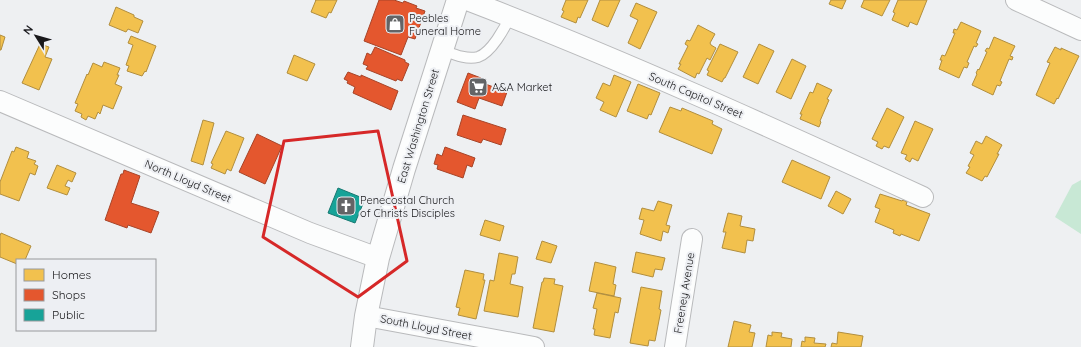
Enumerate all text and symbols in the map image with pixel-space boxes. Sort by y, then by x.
place label: Peebles Funeral Home [409,11,481,38]
shop icon: Peebles Funeral Home [384,13,406,35]
north arrow [16,16,56,56]
text: N [20,23,36,37]
street label: East Washington Street [394,67,442,185]
street label: South Capitol Street [647,69,745,121]
supermarket icon: A&A Market [467,76,489,98]
place label: A&A Market [492,80,553,94]
street label: North Lloyd Street [143,156,234,206]
place label: Penecostal Church of Christs Disciples [360,193,455,220]
church icon: Penecostal Church of Christs Disciples [335,195,357,217]
street label: Freeney Avenue [671,251,697,335]
legend [16,259,156,331]
text: Homes [52,267,92,282]
text: Shops [52,287,86,302]
text: Public [52,307,85,322]
street label: South Lloyd Street [379,311,473,343]

